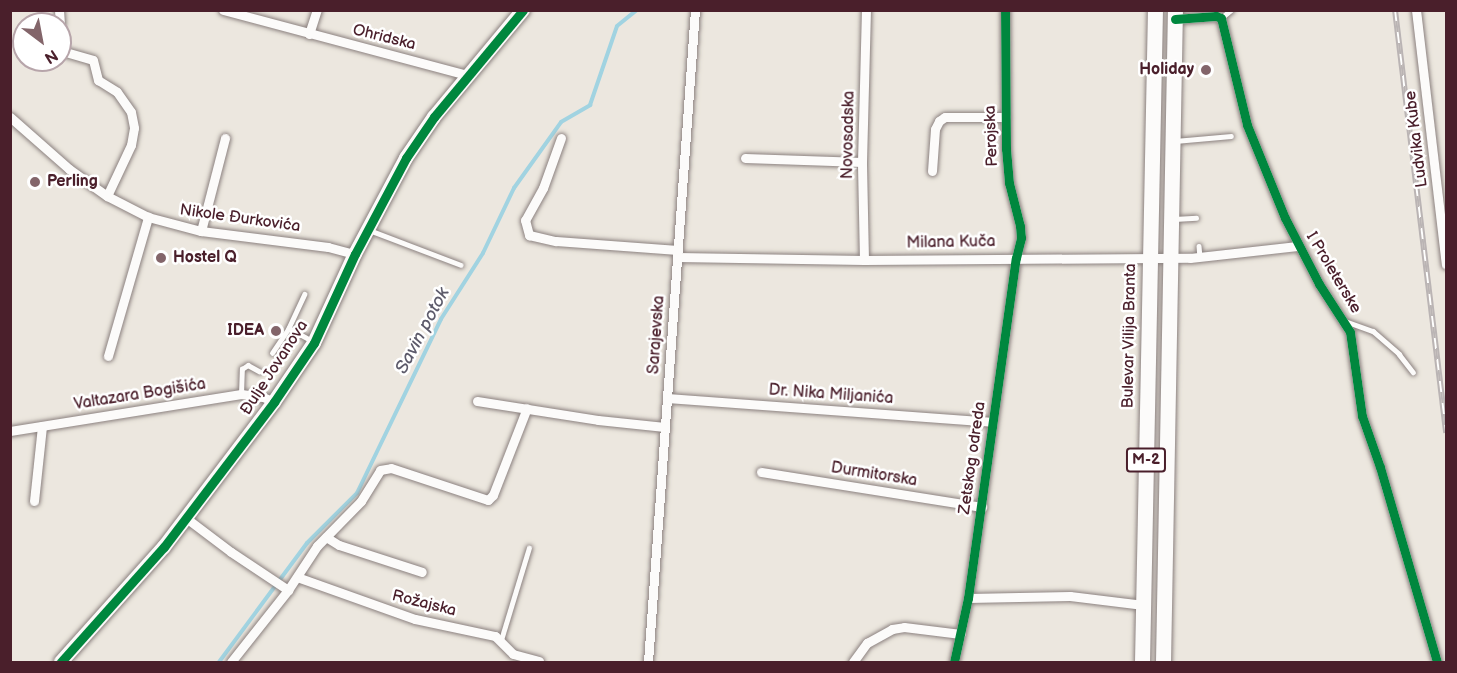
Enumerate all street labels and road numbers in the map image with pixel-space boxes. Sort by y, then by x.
street label: Ohridska [350,21,418,55]
street label: Ludvika Kube [1402,90,1432,188]
street label: Novosadska [839,91,859,179]
street label: Perojska [981,105,1003,167]
street label: Nikole Đurkovića [178,201,302,237]
street label: I Proleterske [1301,229,1365,317]
street label: Milana Kuča [906,233,996,253]
street label: Bulevar Vilija Branta [1119,263,1141,409]
street label: Sarajevska [645,295,669,375]
street label: Đulje Jovanova [237,317,313,419]
street label: Valtazara Bogišića [73,375,207,415]
street label: Dr. Nika Miljanića [768,381,894,409]
street label: Zetskog odreda [956,400,990,516]
road number: M-2 [1125,448,1167,472]
street label: Durmitorska [829,459,919,491]
street label: Rožajska [390,587,458,621]

